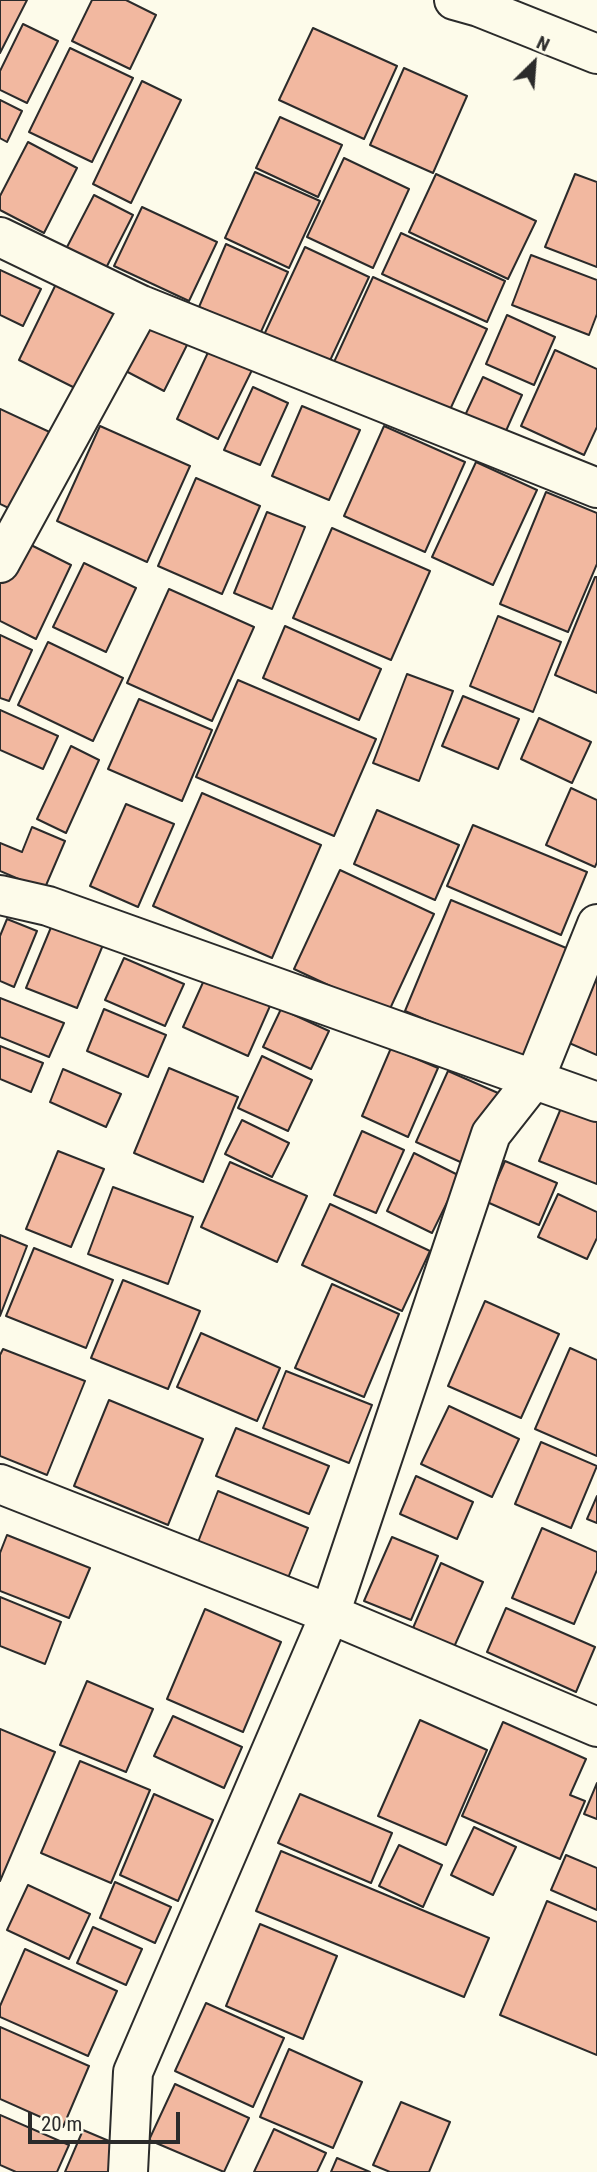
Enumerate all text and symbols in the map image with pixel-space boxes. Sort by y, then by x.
north arrow [499,28,569,98]
text: N [533,31,553,56]
scale bar [32,2098,184,2142]
text: 20 m [41,2112,82,2136]

